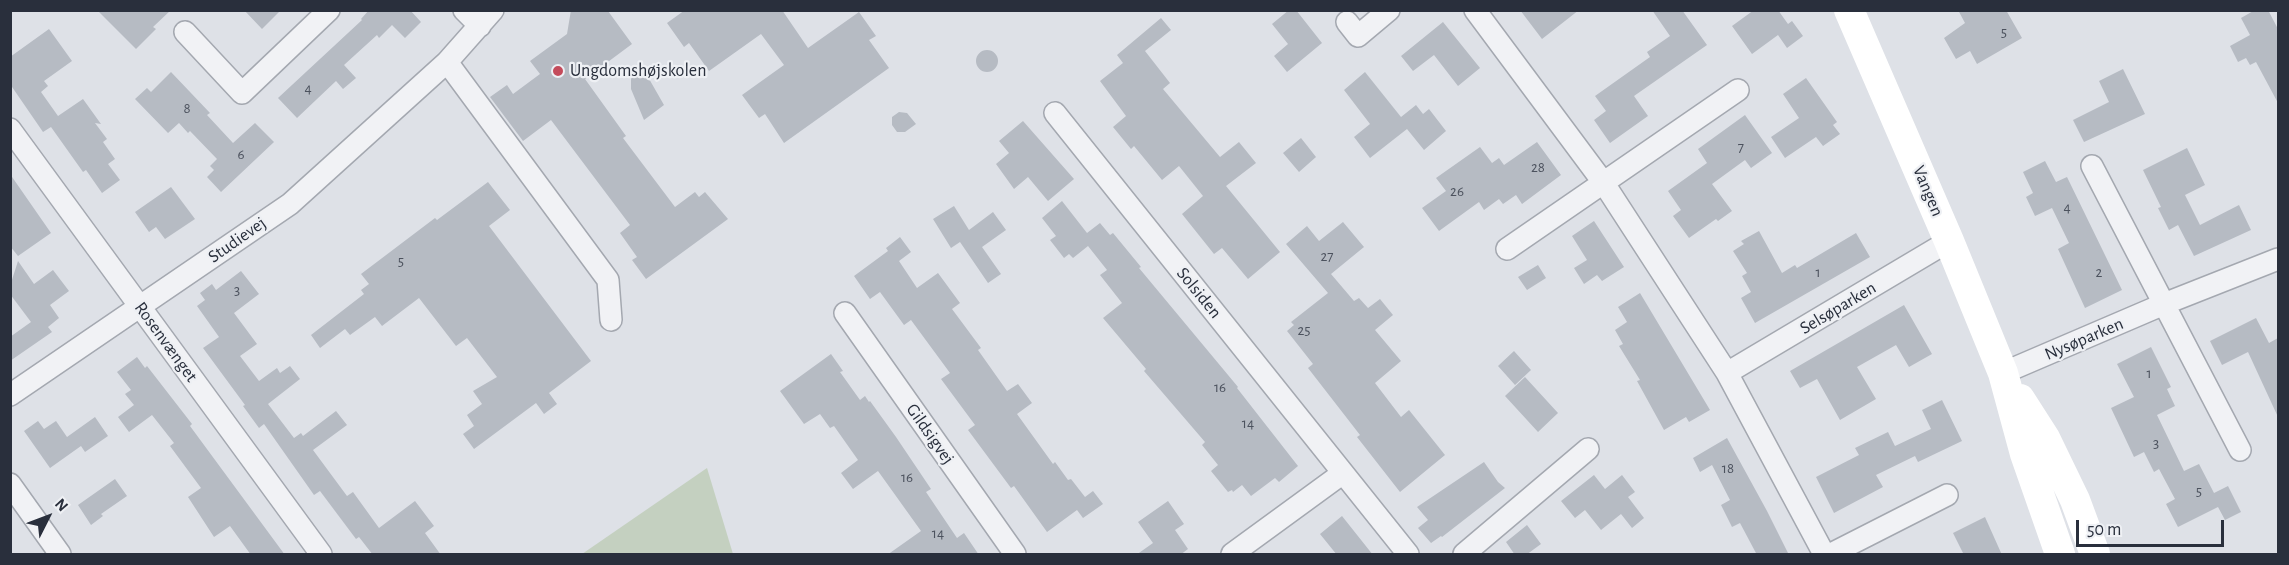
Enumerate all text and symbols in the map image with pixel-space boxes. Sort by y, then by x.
house number: 5 [2001,23,2007,41]
place label: Ungdomshøjskolen [570,60,706,82]
marker: Ungdomshøjskolen [551,64,565,78]
house number: 4 [304,79,312,97]
house number: 8 [183,99,191,117]
house number: 7 [1738,138,1744,156]
house number: 6 [237,145,245,163]
house number: 28 [1531,158,1545,176]
street label: Vangen [1908,162,1948,220]
house number: 26 [1450,182,1464,200]
house number: 4 [2063,198,2071,216]
street label: Studievej [204,212,270,268]
house number: 27 [1320,247,1334,265]
house number: 5 [398,252,404,270]
street label: Solsiden [1172,263,1226,323]
house number: 1 [1815,263,1821,281]
house number: 2 [2096,263,2102,281]
street label: Selsøparken [1796,277,1880,339]
house number: 3 [234,281,240,299]
street label: Rosenvænget [130,298,202,386]
street label: Nysøparken [2041,313,2127,365]
house number: 25 [1297,321,1311,339]
house number: 1 [2146,364,2152,382]
house number: 16 [1214,378,1226,396]
street label: Gildsigvej [901,399,959,469]
house number: 14 [1242,414,1254,432]
house number: 3 [2153,434,2159,452]
house number: 18 [1722,459,1734,477]
house number: 16 [901,468,913,486]
house number: 5 [2196,482,2202,500]
north arrow [18,487,78,547]
text: N [52,495,71,514]
scale bar [2079,508,2228,546]
text: 50 m [2087,521,2121,539]
house number: 14 [932,524,944,542]

